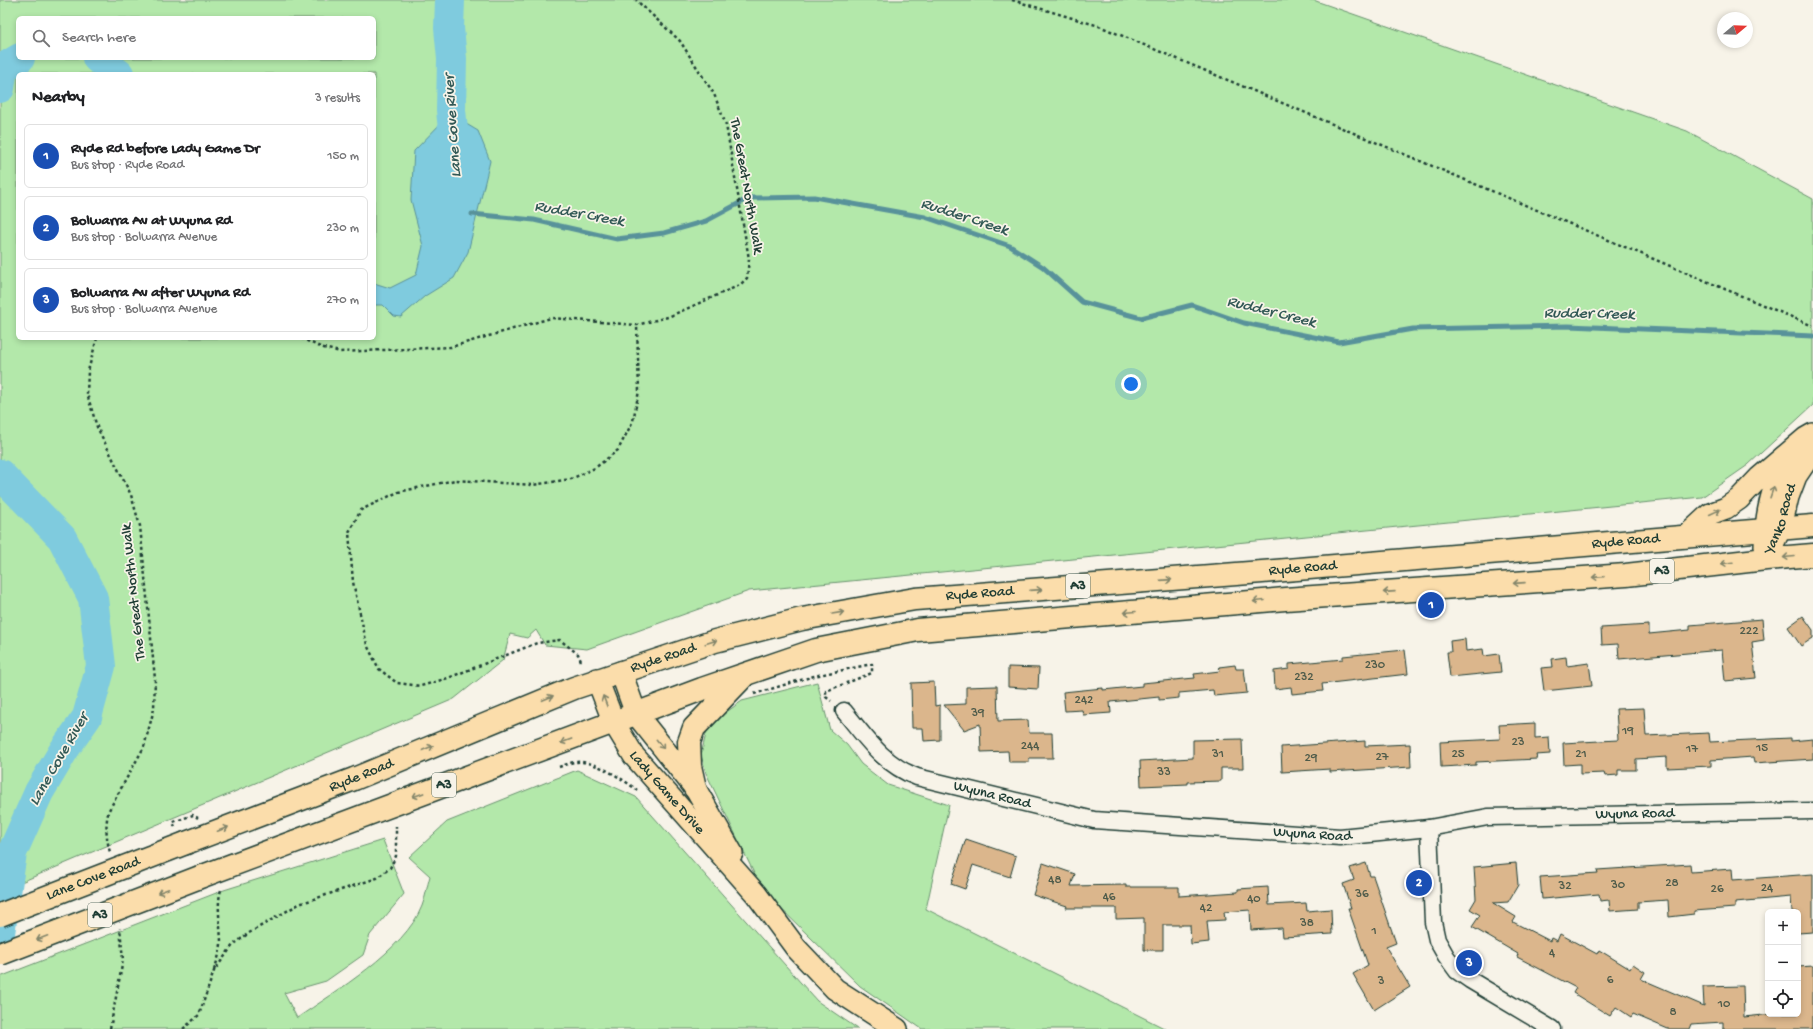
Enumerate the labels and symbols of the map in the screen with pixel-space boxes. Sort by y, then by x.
north arrow [1717,12,1753,48]
water label: Lane Cove River [441,70,467,178]
street label: The Great North Walk [725,116,767,256]
water label: Rudder Creek [918,195,1012,242]
water label: Rudder Creek [533,198,627,233]
water label: Rudder Creek [1225,293,1319,334]
water label: Rudder Creek [1544,305,1636,325]
your location [1121,374,1141,394]
street label: Yanko Road [1760,480,1802,559]
one-way arrow [1769,487,1777,499]
one-way arrow [1709,508,1721,515]
street label: The Great North Walk [118,521,150,662]
street label: Ryde Road [1591,530,1662,553]
one-way arrow [1783,553,1796,560]
street label: Ryde Road [1268,557,1339,580]
road number: A3 [1650,559,1674,583]
one-way arrow [1721,560,1734,567]
road number: A3 [1066,574,1090,598]
one-way arrow [1592,574,1605,581]
one-way arrow [1159,576,1172,583]
one-way arrow [1513,579,1526,586]
street label: Ryde Road [945,582,1016,606]
one-way arrow [1029,586,1042,593]
one-way arrow [1383,588,1396,595]
pin: 1 [1418,590,1444,620]
one-way arrow [1253,597,1266,605]
one-way arrow [831,608,844,616]
one-way arrow [1124,608,1137,616]
house number: 222 [1739,624,1759,639]
one-way arrow [704,638,717,645]
street label: Ryde Road [628,639,700,678]
house number: 230 [1365,658,1386,673]
house number: 232 [1294,670,1314,685]
house number: 242 [1075,693,1094,708]
one-way arrow [542,694,554,702]
one-way arrow [601,695,609,707]
house number: 39 [970,706,985,721]
water label: Lane Cove River [26,708,96,809]
house number: 19 [1621,724,1634,739]
house number: 23 [1511,735,1525,750]
one-way arrow [560,737,572,745]
one-way arrow [656,739,665,750]
house number: 244 [1021,739,1039,754]
house number: 15 [1755,741,1768,756]
house number: 17 [1685,742,1699,757]
one-way arrow [422,744,434,751]
house number: 31 [1211,747,1224,762]
house number: 25 [1451,747,1465,762]
house number: 21 [1575,747,1587,762]
street label: Lady Game Drive [624,748,709,839]
house number: 27 [1375,750,1390,765]
house number: 29 [1305,751,1318,766]
street label: Ryde Road [327,754,398,797]
house number: 33 [1156,765,1171,780]
road number: A3 [432,773,456,797]
street label: Wyuna Road [951,777,1034,814]
one-way arrow [412,792,424,800]
street label: Wyuna Road [1595,805,1676,824]
street label: Wyuna Road [1272,823,1354,846]
one-way arrow [216,824,228,832]
street label: Lane Cove Road [44,852,144,905]
pin: 2 [1406,868,1432,898]
house number: 48 [1048,873,1062,888]
house number: 28 [1665,876,1679,891]
house number: 30 [1610,878,1626,893]
house number: 32 [1557,879,1572,894]
house number: 24 [1761,881,1773,896]
house number: 26 [1711,882,1724,897]
house number: 36 [1354,887,1369,902]
one-way arrow [158,888,170,896]
house number: 46 [1103,890,1116,905]
house number: 40 [1247,892,1261,907]
house number: 42 [1200,901,1213,916]
road number: A3 [88,903,112,927]
house number: 38 [1299,916,1314,931]
house number: 1 [1370,924,1377,939]
one-way arrow [36,934,48,942]
house number: 4 [1549,946,1555,961]
pin: 3 [1456,948,1482,978]
house number: 6 [1607,973,1614,988]
house number: 3 [1377,974,1385,989]
house number: 10 [1717,997,1731,1012]
house number: 8 [1669,1005,1677,1020]

